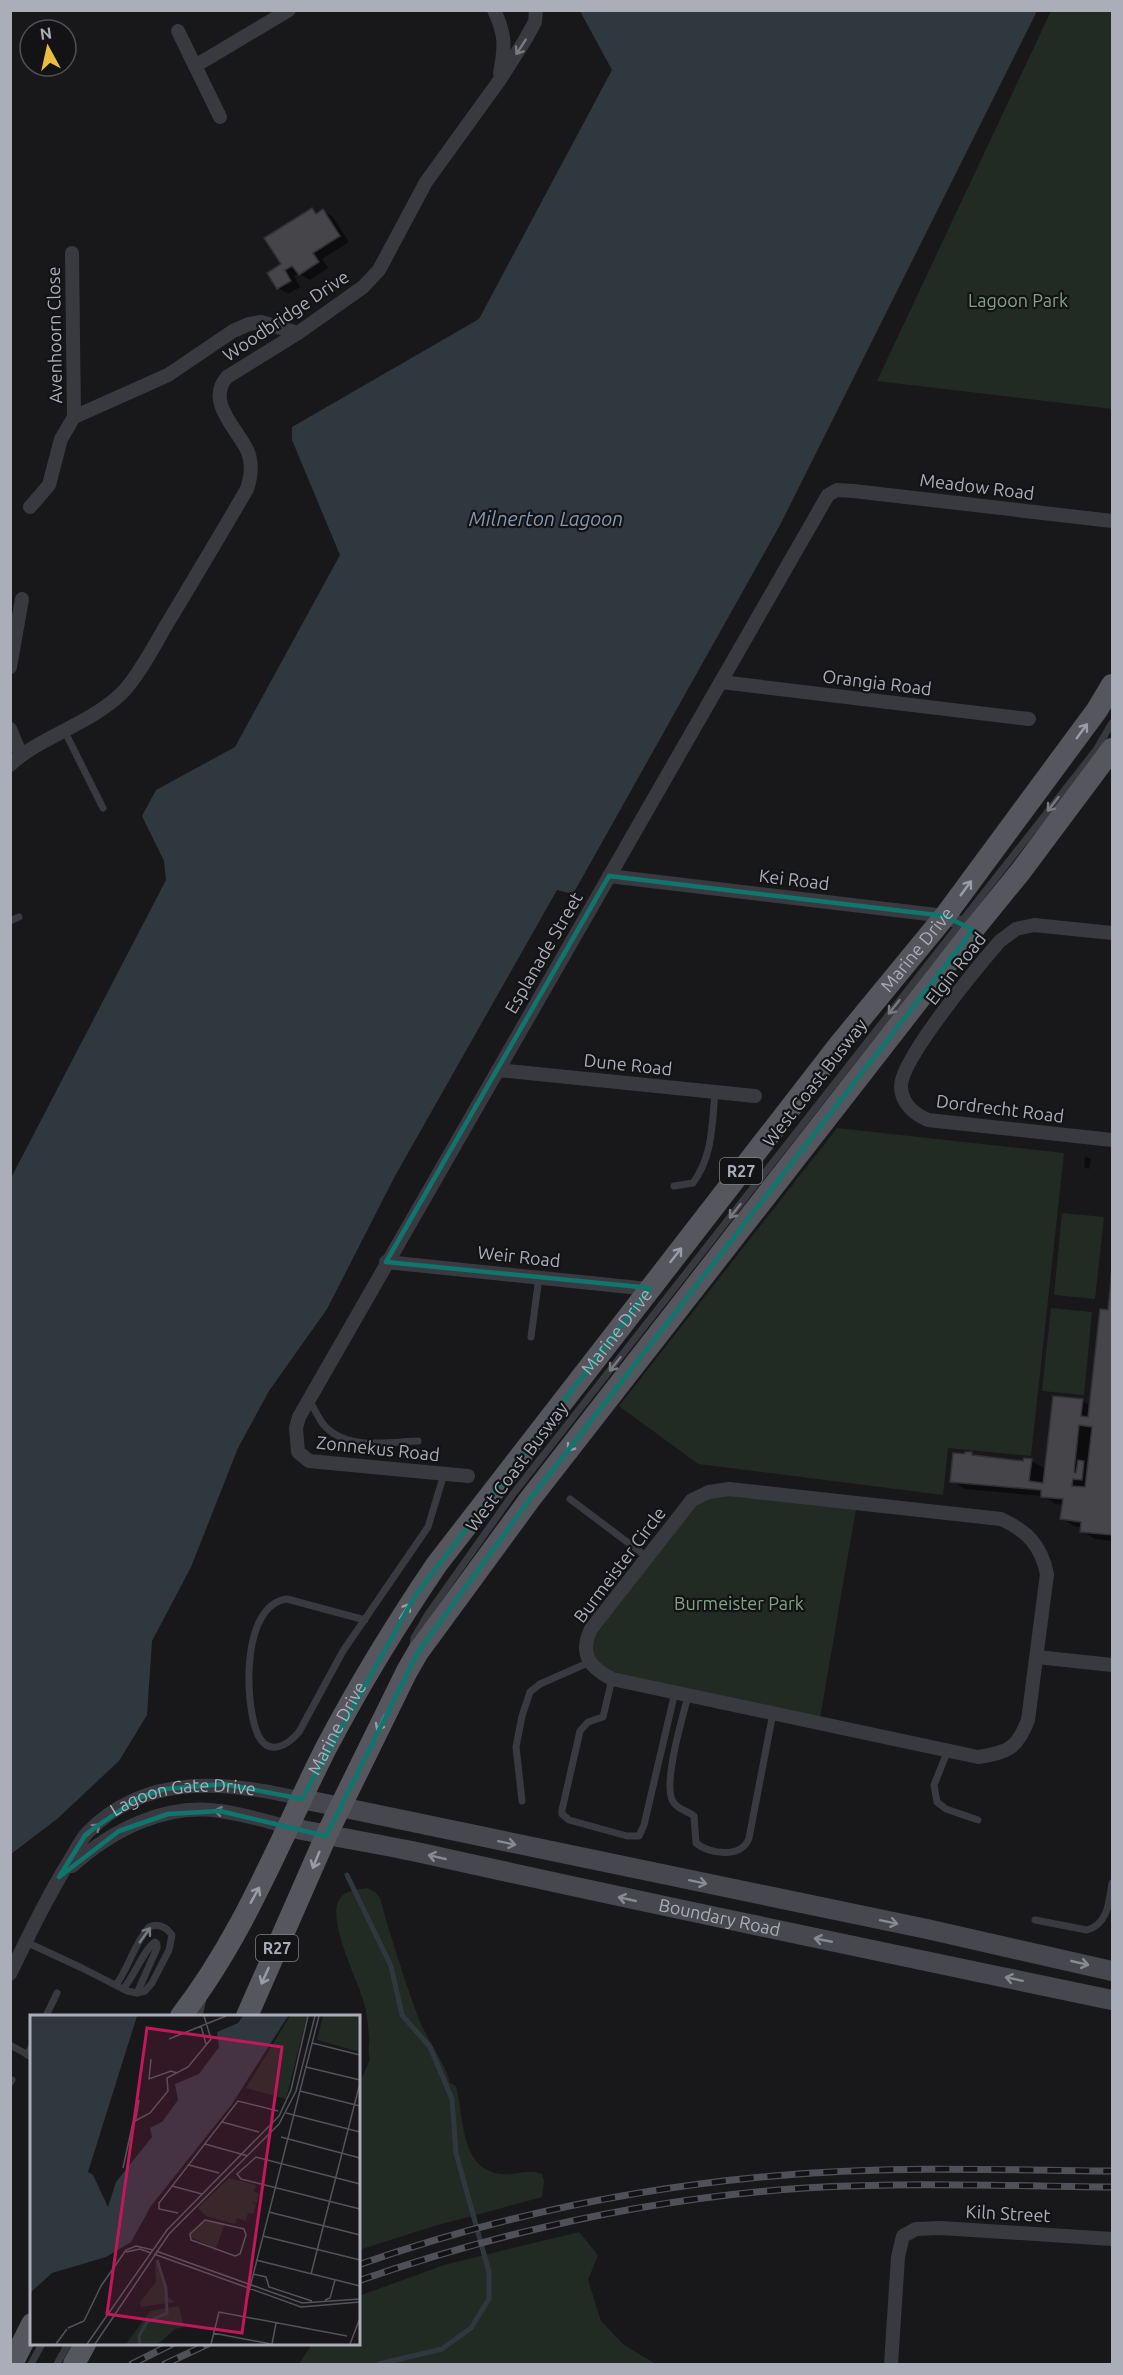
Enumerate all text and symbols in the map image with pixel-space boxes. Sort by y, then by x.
north arrow [18,18,78,78]
text: N [39,23,53,43]
one-way arrow [514,38,526,55]
street label: Avenhoorn Close [43,266,65,404]
street label: Woodbridge Drive [219,266,352,365]
park label: Lagoon Park [968,290,1068,310]
street label: Meadow Road [919,469,1036,503]
water label: Milnerton Lagoon [469,507,623,530]
street label: Orangia Road [821,665,933,699]
one-way arrow [1075,723,1088,739]
one-way arrow [1046,796,1059,812]
street label: Kei Road [758,865,830,893]
one-way arrow [960,880,972,896]
street label: Esplanade Street [500,888,586,1017]
street label: Marine Drive [876,903,957,995]
street label: Elgin Road [921,929,989,1008]
one-way arrow [887,999,900,1015]
street label: West Coast Busway [758,1014,870,1150]
street label: Dune Road [583,1049,673,1079]
street label: Dordrecht Road [935,1090,1065,1126]
road number: R27 [720,1158,762,1184]
one-way arrow [729,1202,742,1218]
street label: Weir Road [477,1242,561,1270]
one-way arrow [669,1247,682,1263]
street label: Marine Drive [577,1284,656,1378]
one-way arrow [608,1356,621,1372]
street label: West Coast Busway [461,1398,571,1535]
street label: Zonnekus Road [315,1432,441,1464]
one-way arrow [567,1435,579,1451]
street label: Burmeister Circle [569,1503,669,1626]
park label: Burmeister Park [674,1593,804,1613]
one-way arrow [400,1603,412,1620]
street label: Marine Drive [303,1678,370,1778]
one-way arrow [375,1714,386,1732]
street label: Lagoon Gate Drive [106,1775,257,1820]
one-way arrow [214,1806,234,1817]
one-way arrow [84,1823,100,1837]
one-way arrow [497,1838,517,1849]
one-way arrow [310,1850,321,1869]
one-way arrow [428,1850,447,1862]
one-way arrow [688,1877,708,1888]
one-way arrow [249,1887,261,1904]
one-way arrow [618,1893,637,1904]
street label: Boundary Road [657,1894,782,1939]
one-way arrow [880,1916,899,1928]
one-way arrow [139,1927,151,1943]
one-way arrow [814,1934,833,1945]
road number: R27 [256,1935,298,1961]
one-way arrow [1070,1958,1089,1970]
one-way arrow [258,1967,270,1985]
one-way arrow [1005,1973,1024,1984]
inset map [30,2015,360,2345]
street label: Kiln Street [965,2201,1051,2225]

